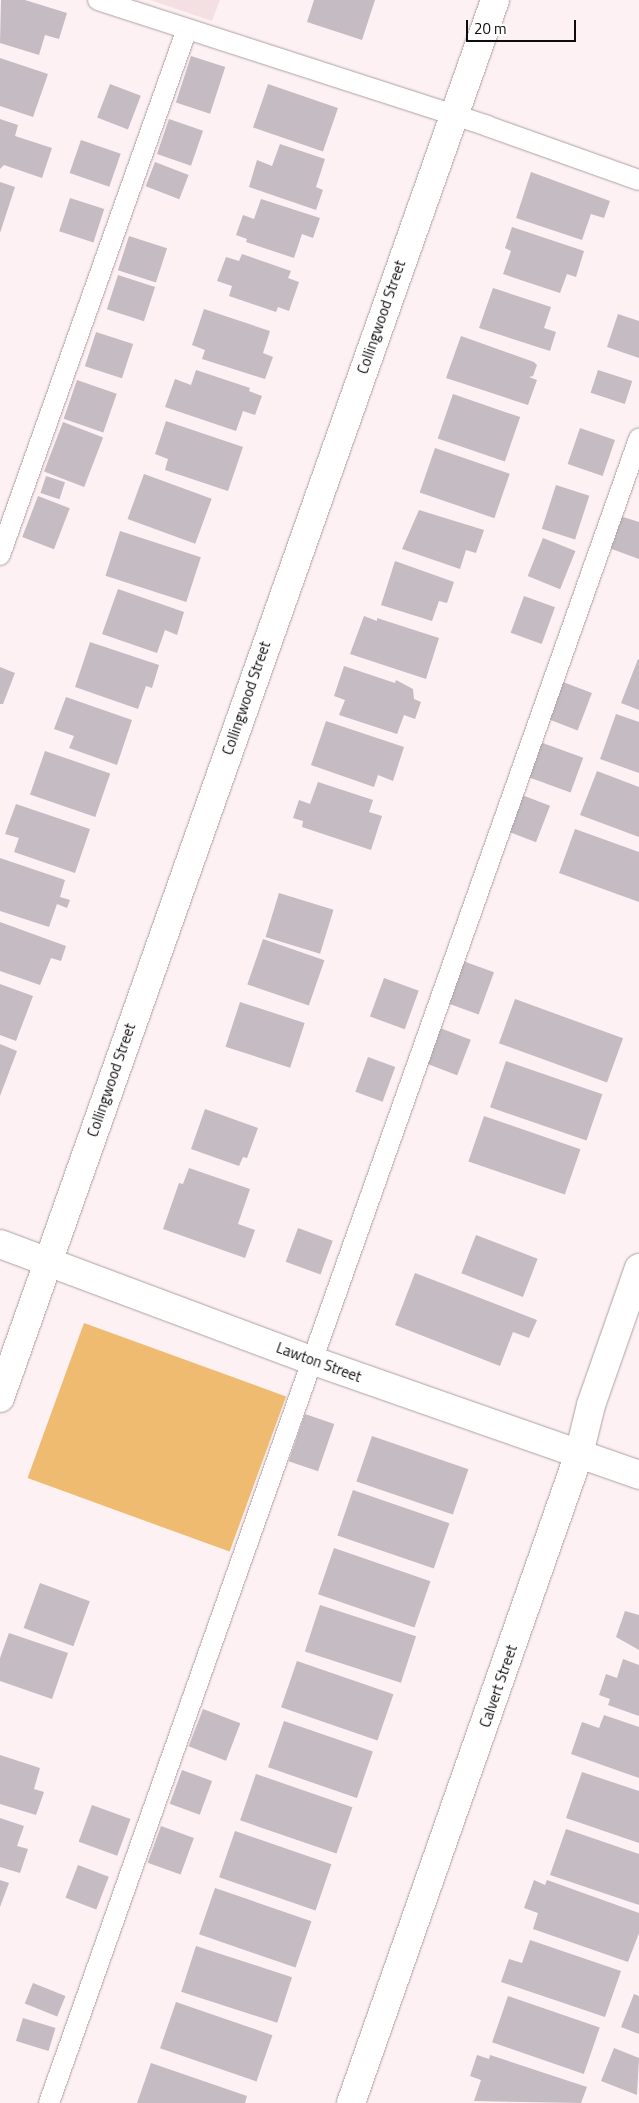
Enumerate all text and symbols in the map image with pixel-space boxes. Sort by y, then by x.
scale bar [469,10,579,42]
text: 20 m [474,17,507,40]
street label: Collingwood Street [353,258,409,376]
street label: Collingwood Street [218,639,274,757]
street label: Collingwood Street [83,1021,139,1139]
street label: Lawton Street [274,1338,364,1386]
street label: Calvert Street [475,1642,521,1730]

